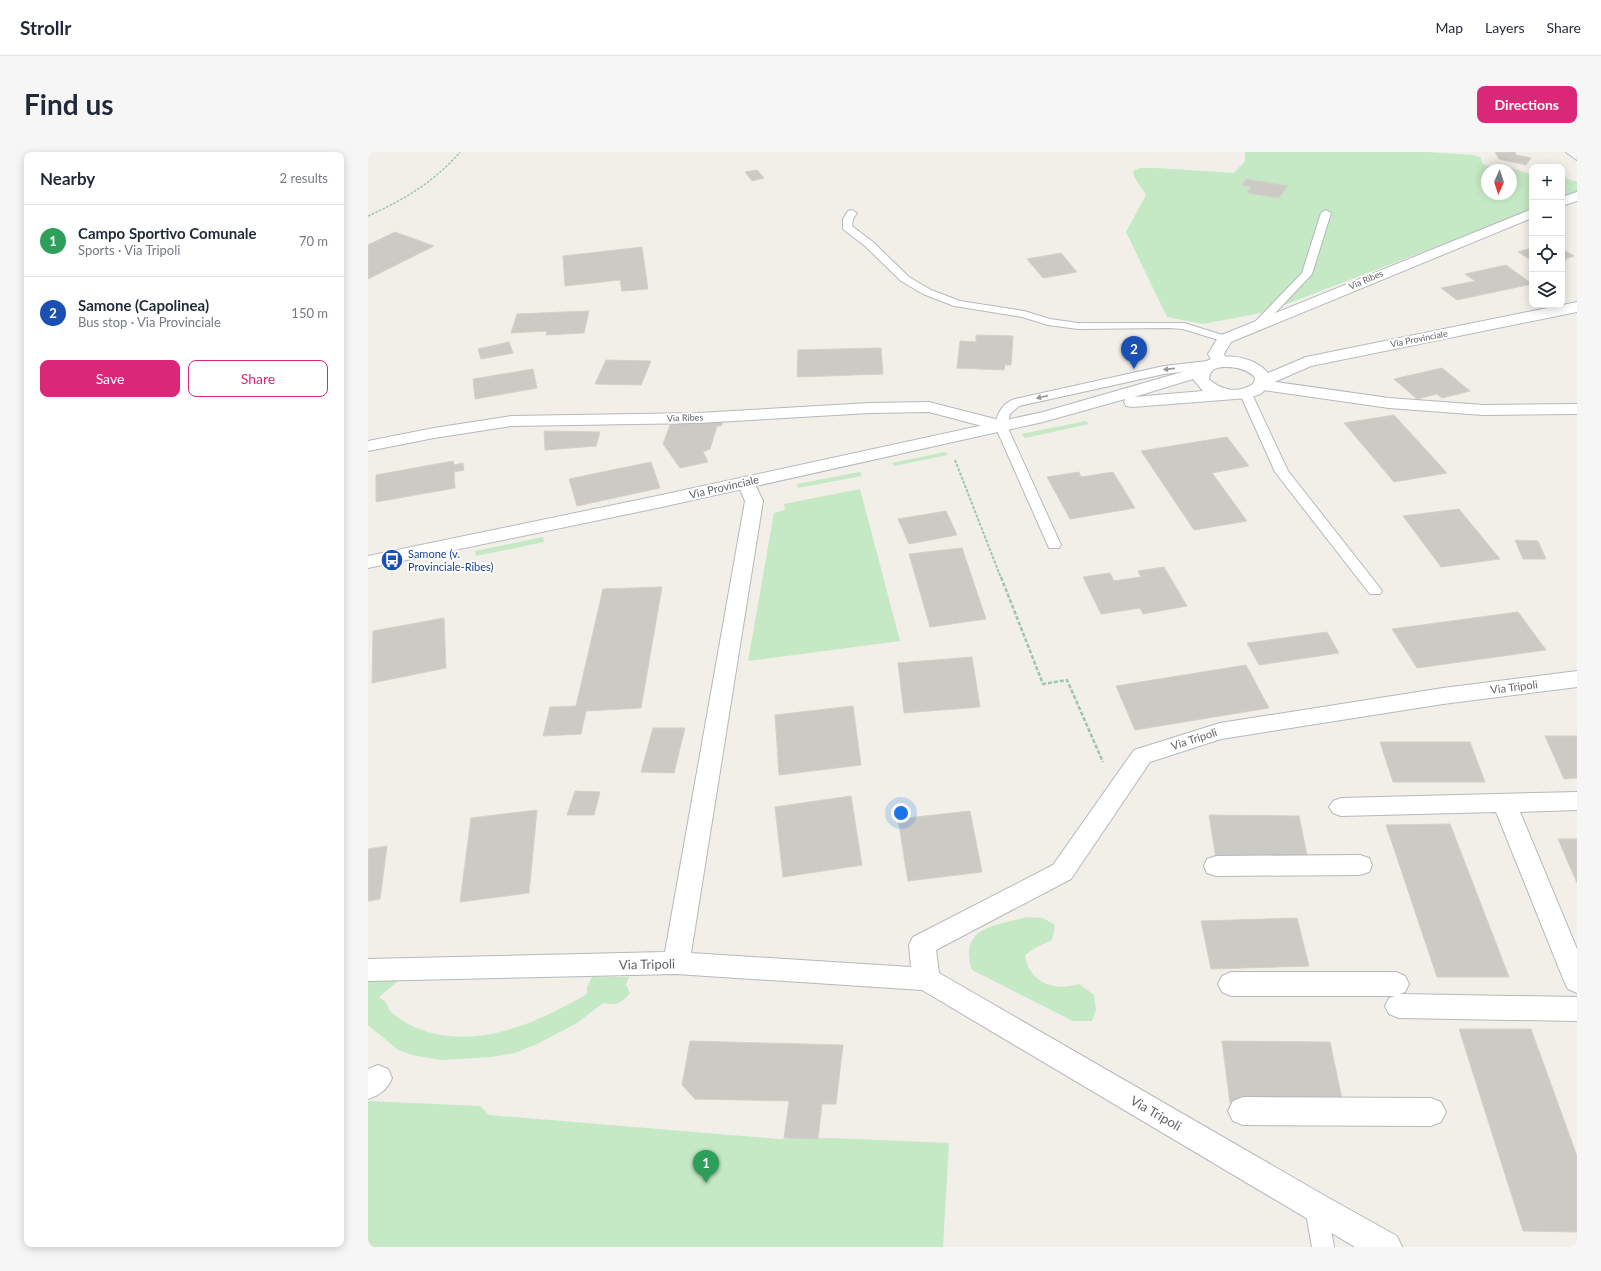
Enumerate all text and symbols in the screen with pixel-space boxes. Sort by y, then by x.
text: Strollr [20,16,71,39]
text: Map [1435,19,1463,36]
text: Layers [1485,19,1525,36]
text: Share [1547,19,1581,36]
button: Directions [1477,86,1577,123]
text: Find us [24,87,114,121]
north arrow [1481,164,1517,200]
map controls [1529,164,1565,308]
button: + [1529,164,1565,200]
text: Nearby [40,168,95,189]
text: 2 results [280,170,328,186]
button: − [1529,200,1565,236]
text: Campo Sportivo Comunale [78,224,257,242]
text: 1 [49,233,57,249]
text: 70 m [299,233,328,249]
button: locate [1529,236,1565,272]
text: Sports · Via Tripoli [78,242,180,258]
street label: Via Ribes [1347,267,1385,292]
button: layers [1529,272,1565,308]
text: Samone (Capolinea) [78,296,209,314]
text: 2 [49,305,57,321]
text: 150 m [291,305,328,321]
text: Bus stop · Via Provinciale [78,314,221,330]
street label: Via Provinciale [1389,328,1449,349]
pin: 2 [1121,336,1147,369]
button: Save [40,360,180,397]
button: Share [188,360,328,397]
one-way arrow [1163,366,1175,372]
one-way arrow [1036,394,1048,400]
street label: Via Ribes [667,411,703,424]
street label: Via Provinciale [688,472,760,501]
bus stop icon: Samone (v. Provinciale-Ribes) [379,547,405,573]
place label: Samone (v. Provinciale-Ribes) [408,547,494,573]
street label: Via Tripoli [1490,677,1539,696]
street label: Via Tripoli [1169,725,1219,752]
your location [891,803,911,823]
street label: Via Tripoli [619,956,675,972]
street label: Via Tripoli [1128,1092,1184,1134]
pin: 1 [693,1150,719,1183]

